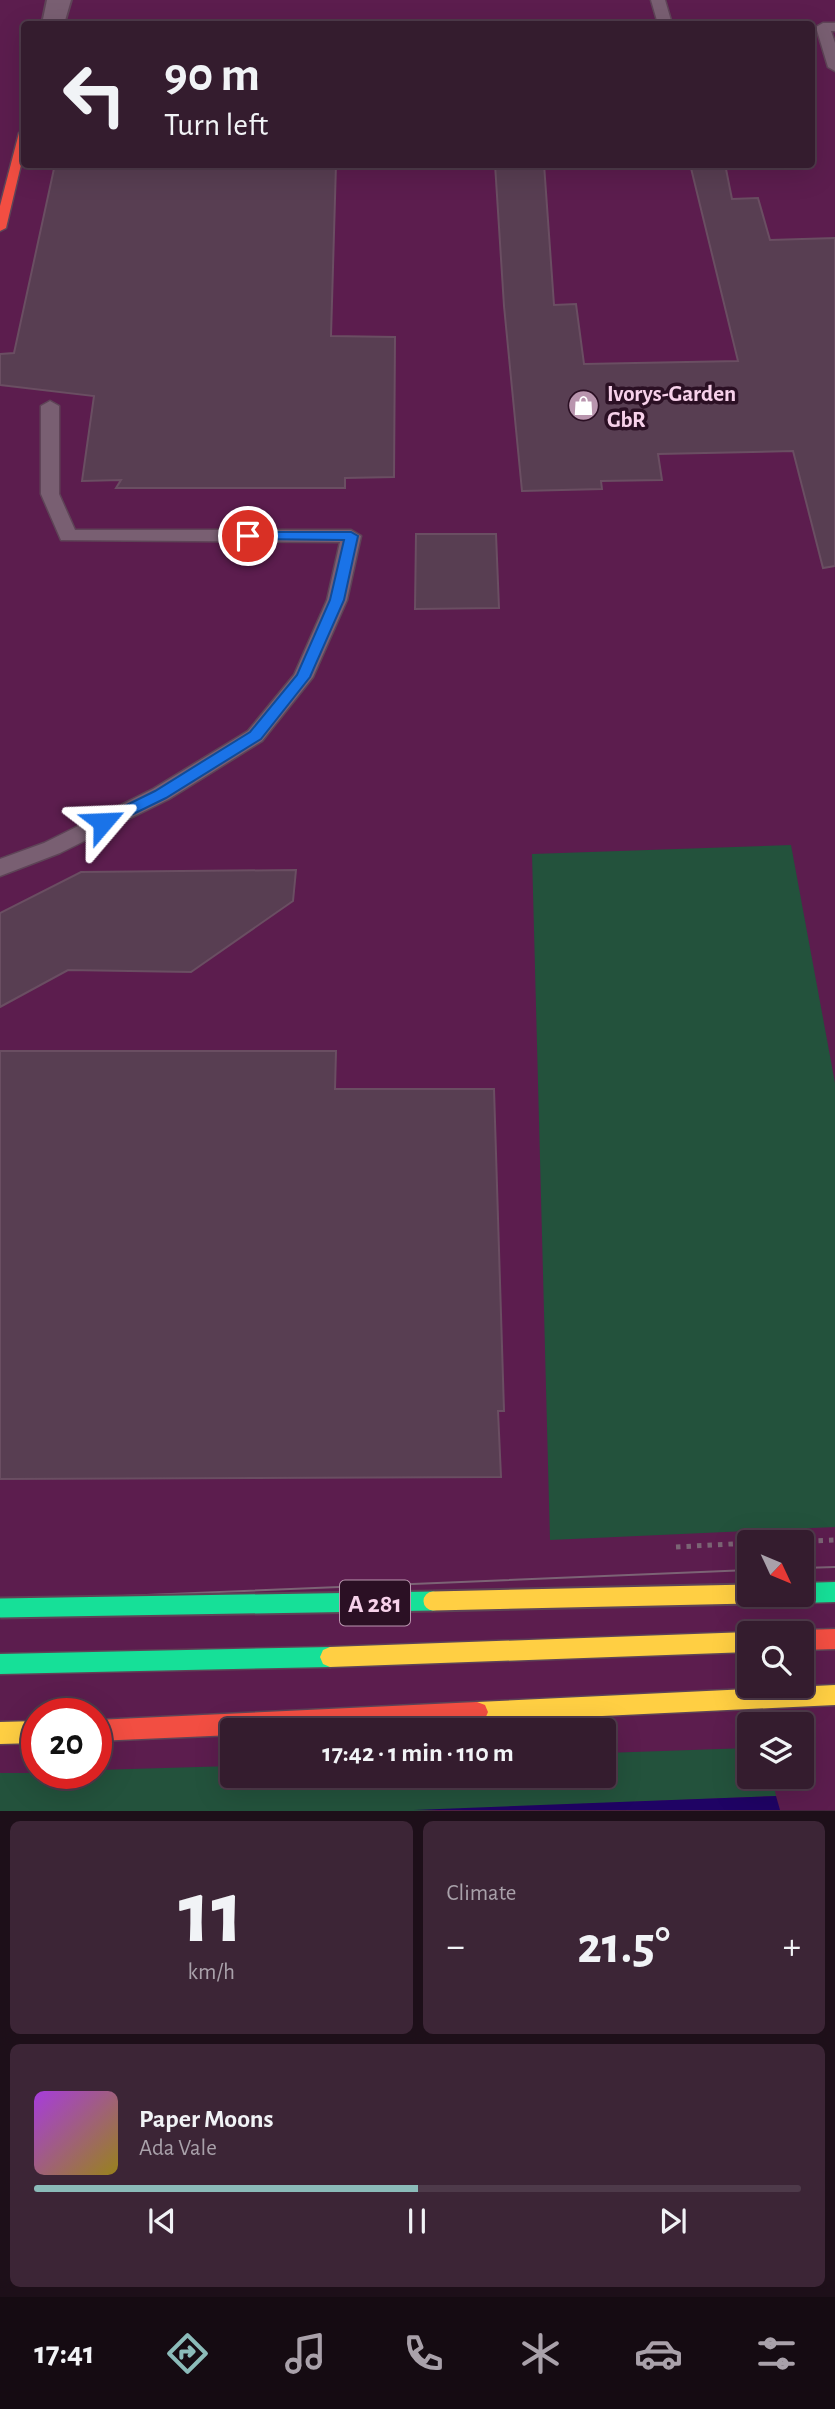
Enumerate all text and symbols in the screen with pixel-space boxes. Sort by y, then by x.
icon: left [49,49,140,140]
text: 90 m [164,51,260,100]
text: Turn left [164,109,268,141]
place label: Ivorys-Garden GbR [607,383,736,432]
shop icon: Ivorys-Garden GbR [567,389,601,423]
pin [218,506,278,566]
icon: arrive [229,517,267,555]
position arrow [66,785,140,859]
north arrow [737,1530,814,1606]
map controls [737,1530,814,1789]
road number: A 281 [340,1580,410,1626]
button: search [737,1621,814,1698]
speed limit sign: 20 [21,1698,112,1789]
button: layers [737,1712,814,1789]
text: 17:42 · 1 min · 110 m [322,1740,514,1766]
text: 11 [178,1868,244,1959]
text: Climate [447,1882,516,1905]
text: 21.5° [577,1920,670,1972]
text: − [447,1928,465,1966]
text: + [783,1928,801,1966]
text: km/h [188,1961,235,1984]
text: Paper Moons [139,2106,274,2132]
text: Ada Vale [139,2137,217,2160]
icon: previous [143,2202,181,2240]
icon: pause [398,2202,436,2240]
icon: next [654,2202,692,2240]
icon: directions [163,2329,212,2378]
icon: music [281,2329,330,2378]
icon: phone [399,2329,448,2378]
icon: climate [516,2329,565,2378]
icon: car [634,2329,683,2378]
icon: filters [752,2329,801,2378]
text: 17:41 [34,2337,95,2369]

